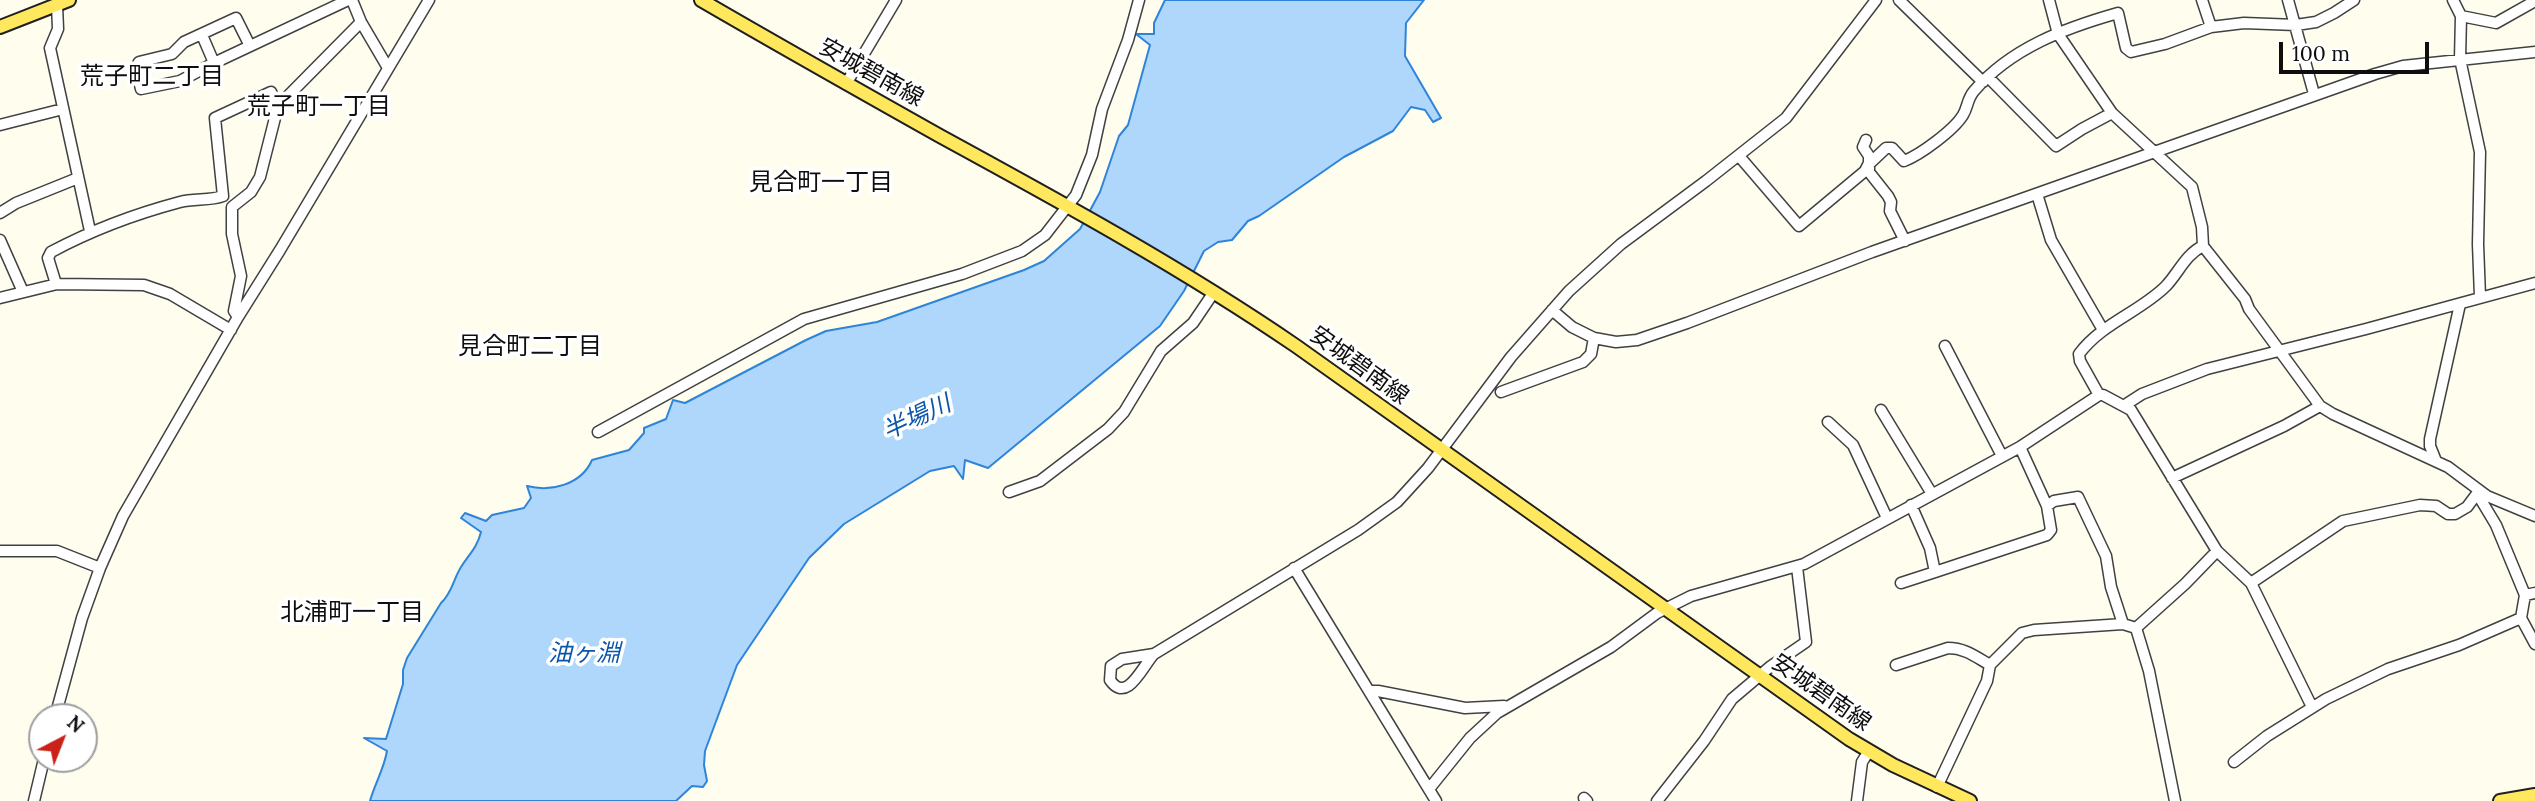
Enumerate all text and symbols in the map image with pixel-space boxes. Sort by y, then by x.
scale bar [2283,28,2434,72]
street label: 安城碧南線 [814,33,928,113]
text: 100 m [2292,40,2350,67]
district label: 荒子町二丁目 [80,63,224,91]
district label: 荒子町一丁目 [247,93,391,121]
district label: 見合町一丁目 [749,169,893,197]
street label: 安城碧南線 [1304,321,1414,411]
district label: 見合町二丁目 [458,333,602,361]
water label: 半場川 [878,390,956,446]
district label: 北浦町一丁目 [280,599,424,627]
water label: 油ヶ淵 [548,640,620,668]
street label: 安城碧南線 [1766,649,1876,737]
north arrow [28,703,98,773]
text: N [62,710,89,738]

